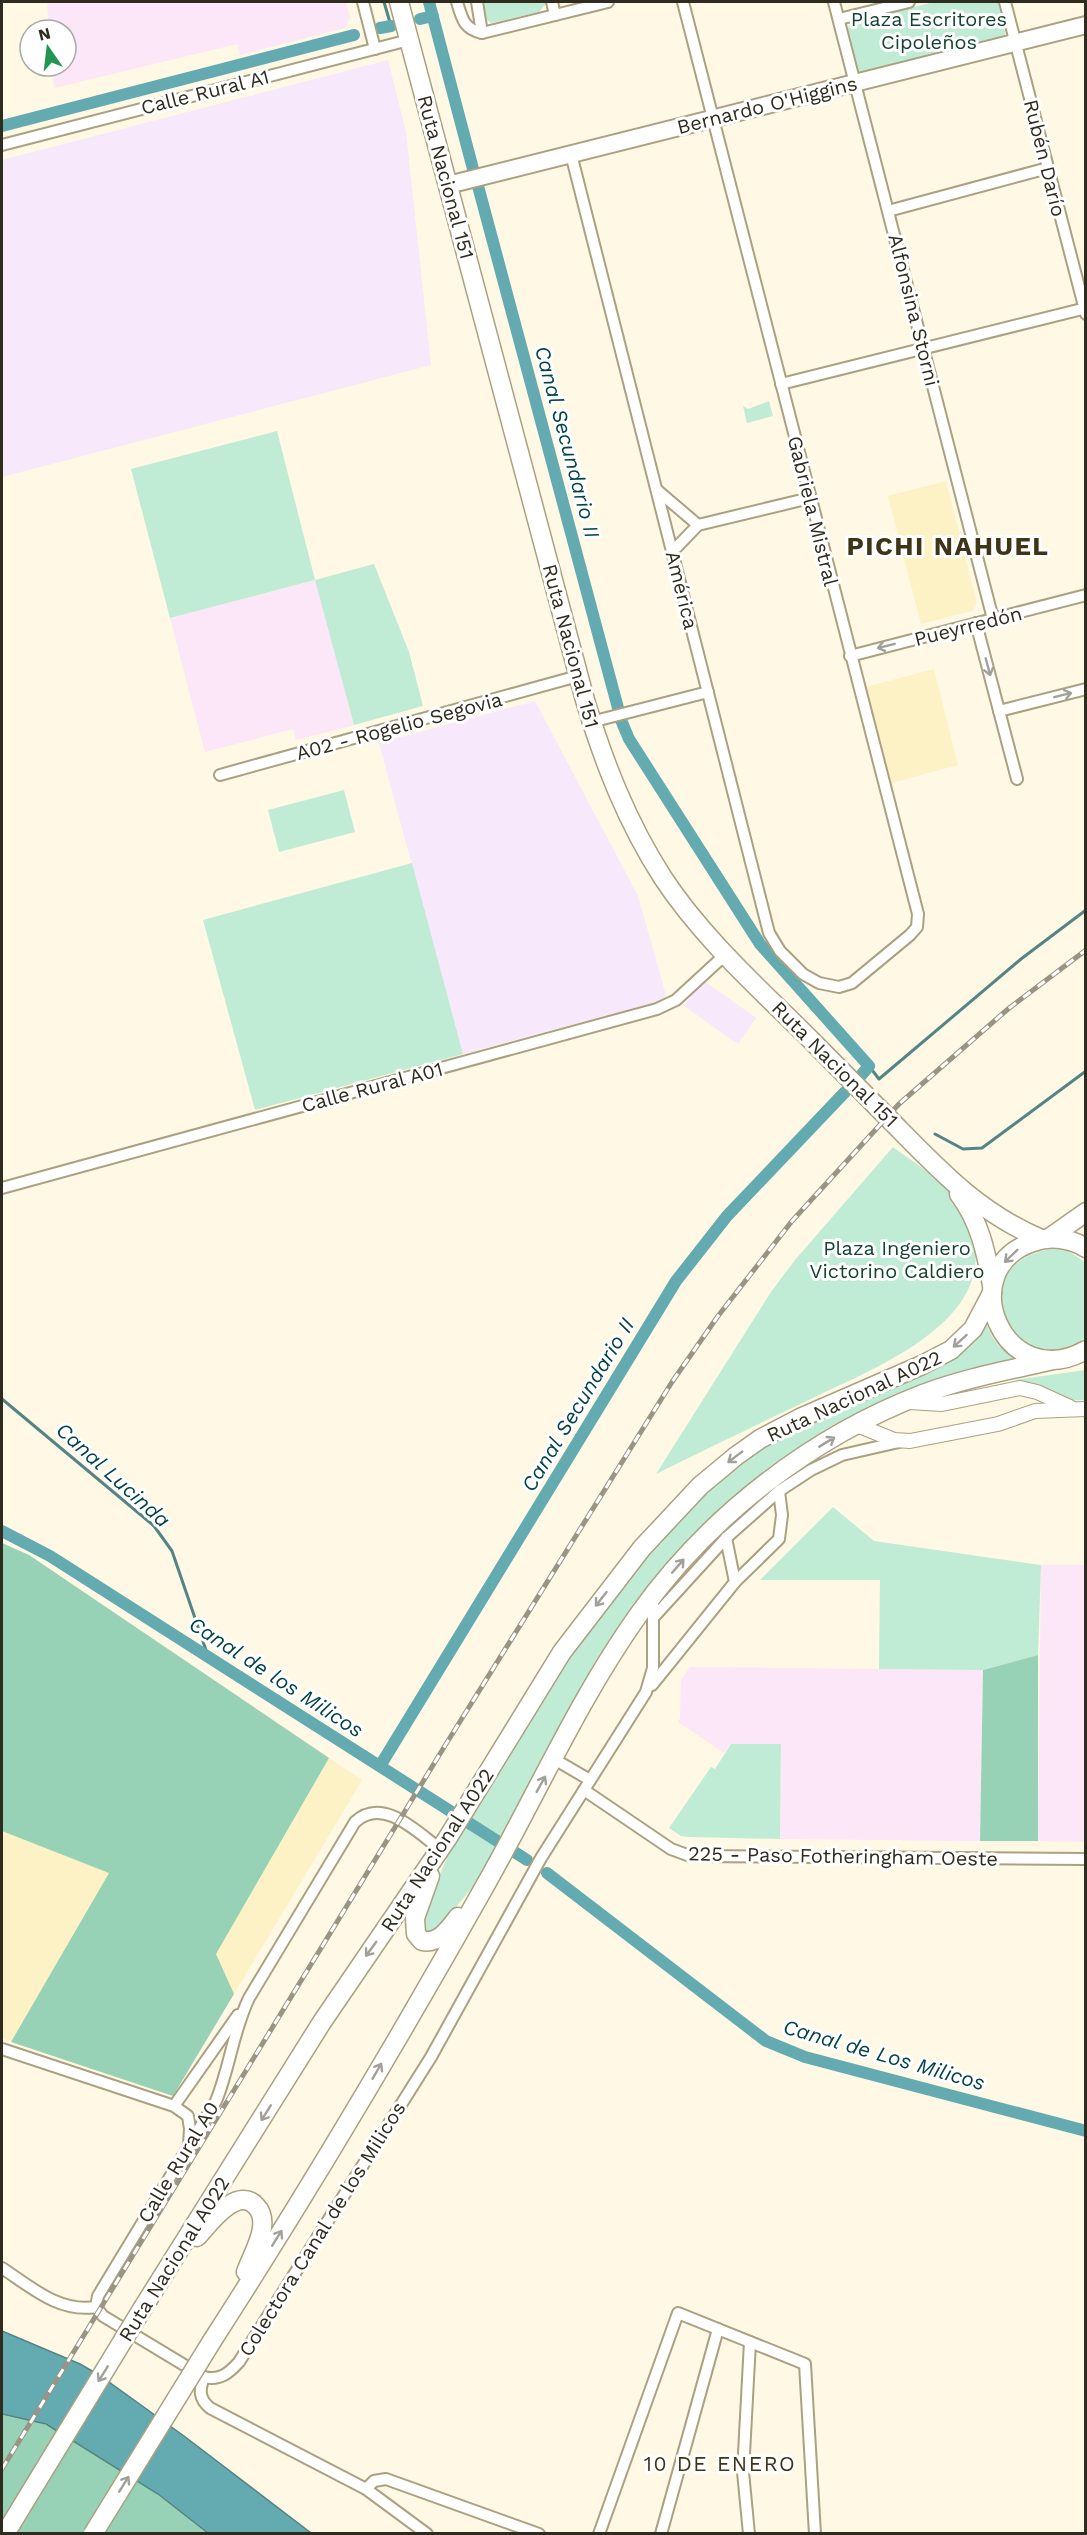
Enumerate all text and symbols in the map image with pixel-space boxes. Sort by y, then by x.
park label: Plaza Escritores Cipoleños [851,7,1007,54]
north arrow [18,18,78,78]
text: N [36,23,53,45]
street label: Calle Rural A1 [138,64,272,120]
street label: Bernardo O'Higgins [674,71,860,139]
street label: Ruta Nacional 151 [413,92,479,262]
street label: Rubén Darío [1019,97,1071,219]
street label: Alfonsina Storni [883,231,945,389]
water label: Canal Secundario II [530,343,605,541]
street label: Gabriela Mistral [783,433,843,589]
district label: PICHI NAHUEL [846,531,1050,561]
street label: América [661,548,703,632]
street label: Ruta Nacional 151 [538,561,604,731]
street label: Pueyrredón [912,601,1024,651]
one-way arrow [877,641,896,653]
one-way arrow [983,657,994,676]
street label: A02 - Rogelio Segovia [293,687,505,765]
one-way arrow [1053,688,1072,700]
street label: Ruta Nacional 151 [767,996,903,1132]
street label: Calle Rural A01 [299,1057,445,1117]
park label: Plaza Ingeniero Victorino Caldiero [810,1236,984,1283]
one-way arrow [1003,1249,1018,1263]
water label: Canal Secundario II [516,1314,639,1496]
one-way arrow [953,1334,968,1348]
street label: Ruta Nacional A022 [763,1345,945,1447]
water label: Canal Lucinda [51,1417,176,1532]
one-way arrow [818,1436,835,1448]
one-way arrow [727,1451,743,1464]
one-way arrow [671,1558,684,1574]
one-way arrow [595,1590,608,1606]
water label: Canal de los Milicos [184,1611,368,1742]
street label: Ruta Nacional A022 [375,1764,499,1936]
one-way arrow [535,1776,547,1793]
street label: 225 - Paso Fotheringham Oeste [688,1841,998,1871]
one-way arrow [365,1941,377,1957]
water label: Canal de Los Milicos [780,2014,988,2095]
one-way arrow [372,2063,384,2080]
street label: Calle Rural A0 [132,2097,224,2227]
street label: Colectora Canal de los Milicos [234,2097,410,2361]
one-way arrow [259,2104,271,2121]
street label: Ruta Nacional A022 [113,2172,235,2346]
one-way arrow [271,2230,283,2247]
one-way arrow [96,2365,108,2382]
district label: 10 DE ENERO [644,2451,796,2476]
one-way arrow [118,2476,130,2493]

